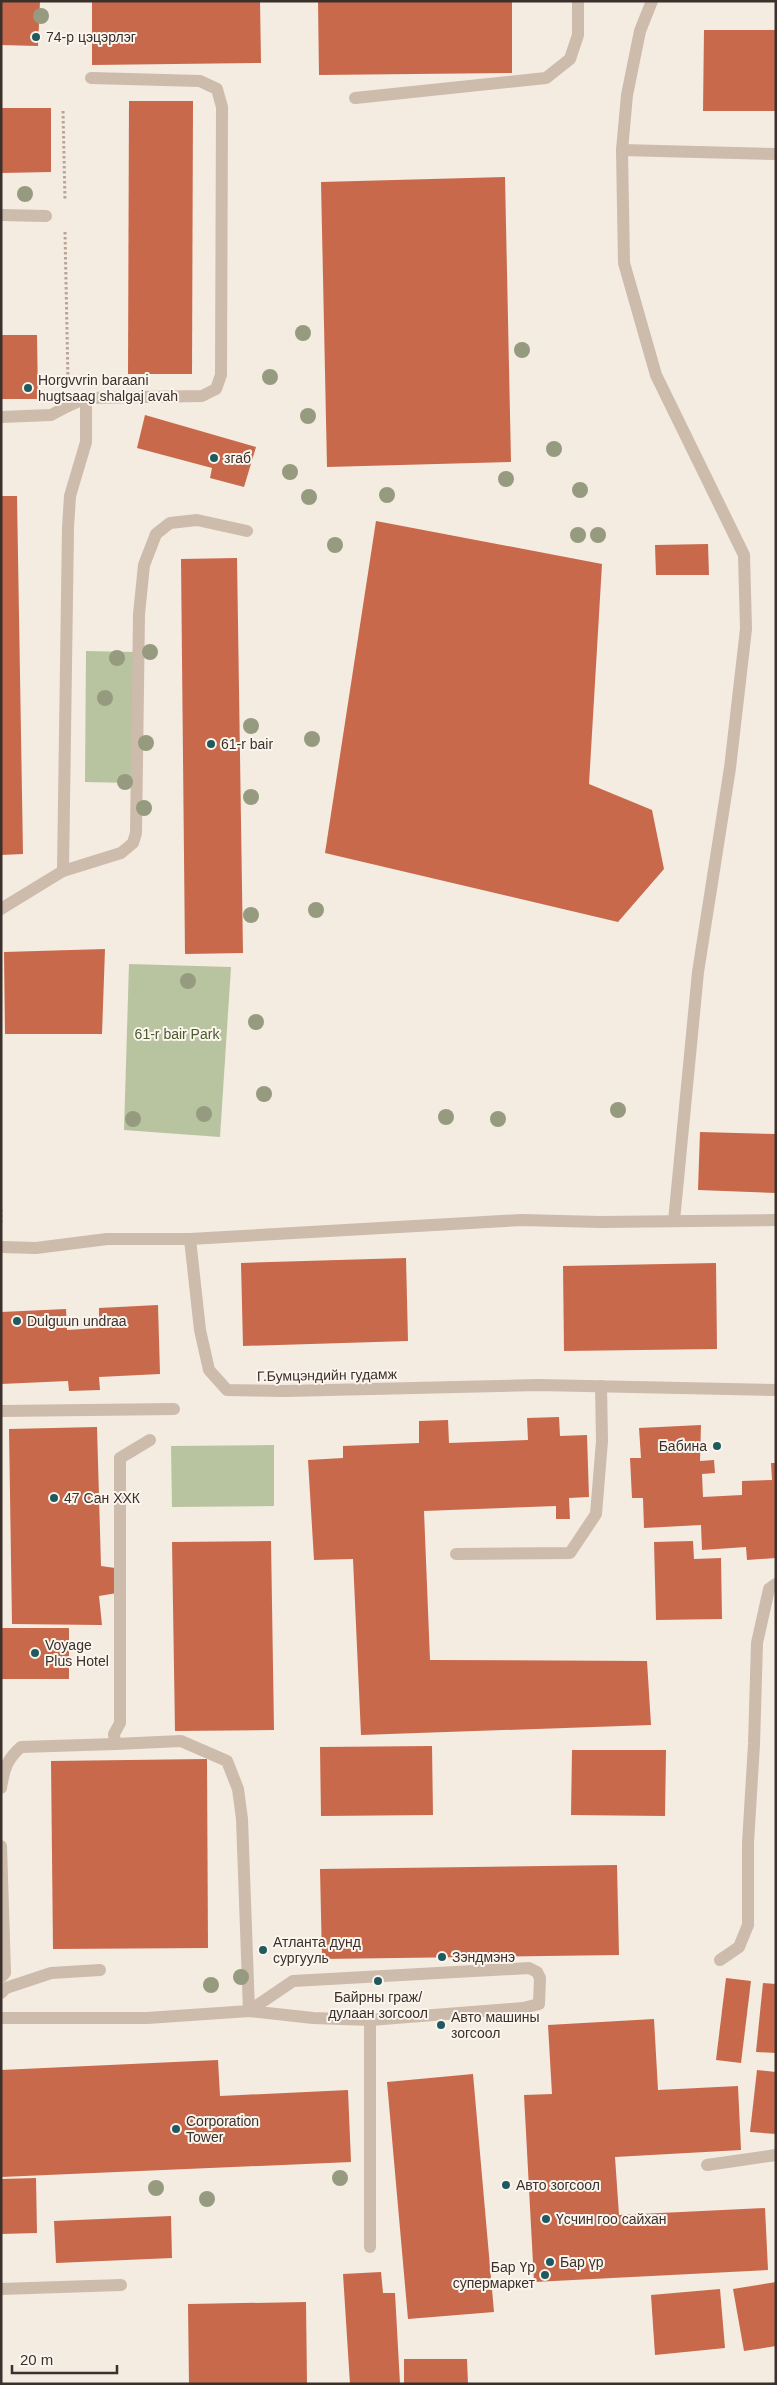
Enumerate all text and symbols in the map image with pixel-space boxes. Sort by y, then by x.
place label: 74-р цэцэрлэг [46,29,136,45]
marker: 74-р цэцэрлэг [30,31,42,43]
place label: Horgvvrin baraani hugtsaag shalgaj avah [38,372,178,404]
marker: Horgvvrin baraani hugtsaag shalgaj avah [22,382,34,394]
place label: згаб [224,450,251,466]
marker: згаб [208,452,220,464]
place label: 61-r bair [221,736,273,752]
marker: 61-r bair [205,738,217,750]
park label: 61-r bair Park [135,1026,220,1042]
place label: Dulguun undraa [27,1313,127,1329]
marker: Dulguun undraa [11,1315,23,1327]
street label: Г.Бумцэндийн гудамж [257,1366,398,1384]
place label: Бабина [659,1438,707,1454]
marker: Бабина [711,1440,723,1452]
place label: 47 Сан ХХК [64,1490,141,1506]
marker: 47 Сан ХХК [48,1492,60,1504]
place label: Voyage Plus Hotel [45,1637,109,1669]
marker: Voyage Plus Hotel [29,1647,41,1659]
place label: Атланта дунд сургууль [273,1934,361,1966]
marker: Атланта дунд сургууль [257,1944,269,1956]
place label: Зэндмэнэ [452,1949,515,1965]
marker: Зэндмэнэ [436,1951,448,1963]
marker: Байрны граж/ дулаан зогсоол [372,1975,384,1987]
place label: Байрны граж/ дулаан зогсоол [328,1989,428,2021]
place label: Авто машины зогсоол [451,2009,540,2041]
marker: Авто машины зогсоол [435,2019,447,2031]
place label: Corporation Tower [186,2113,259,2145]
marker: Corporation Tower [170,2123,182,2135]
place label: Авто зогсоол [516,2177,600,2193]
marker: Авто зогсоол [500,2179,512,2191]
place label: Үсчин гоо сайхан [556,2211,667,2227]
marker: Үсчин гоо сайхан [540,2213,552,2225]
place label: Бар үр [560,2254,604,2270]
marker: Бар үр [544,2256,556,2268]
place label: Бар Үр супермаркет [453,2259,536,2291]
marker: Бар Үр супермаркет [539,2269,551,2281]
scale bar [12,2342,118,2374]
text: 20 m [20,2351,53,2368]

